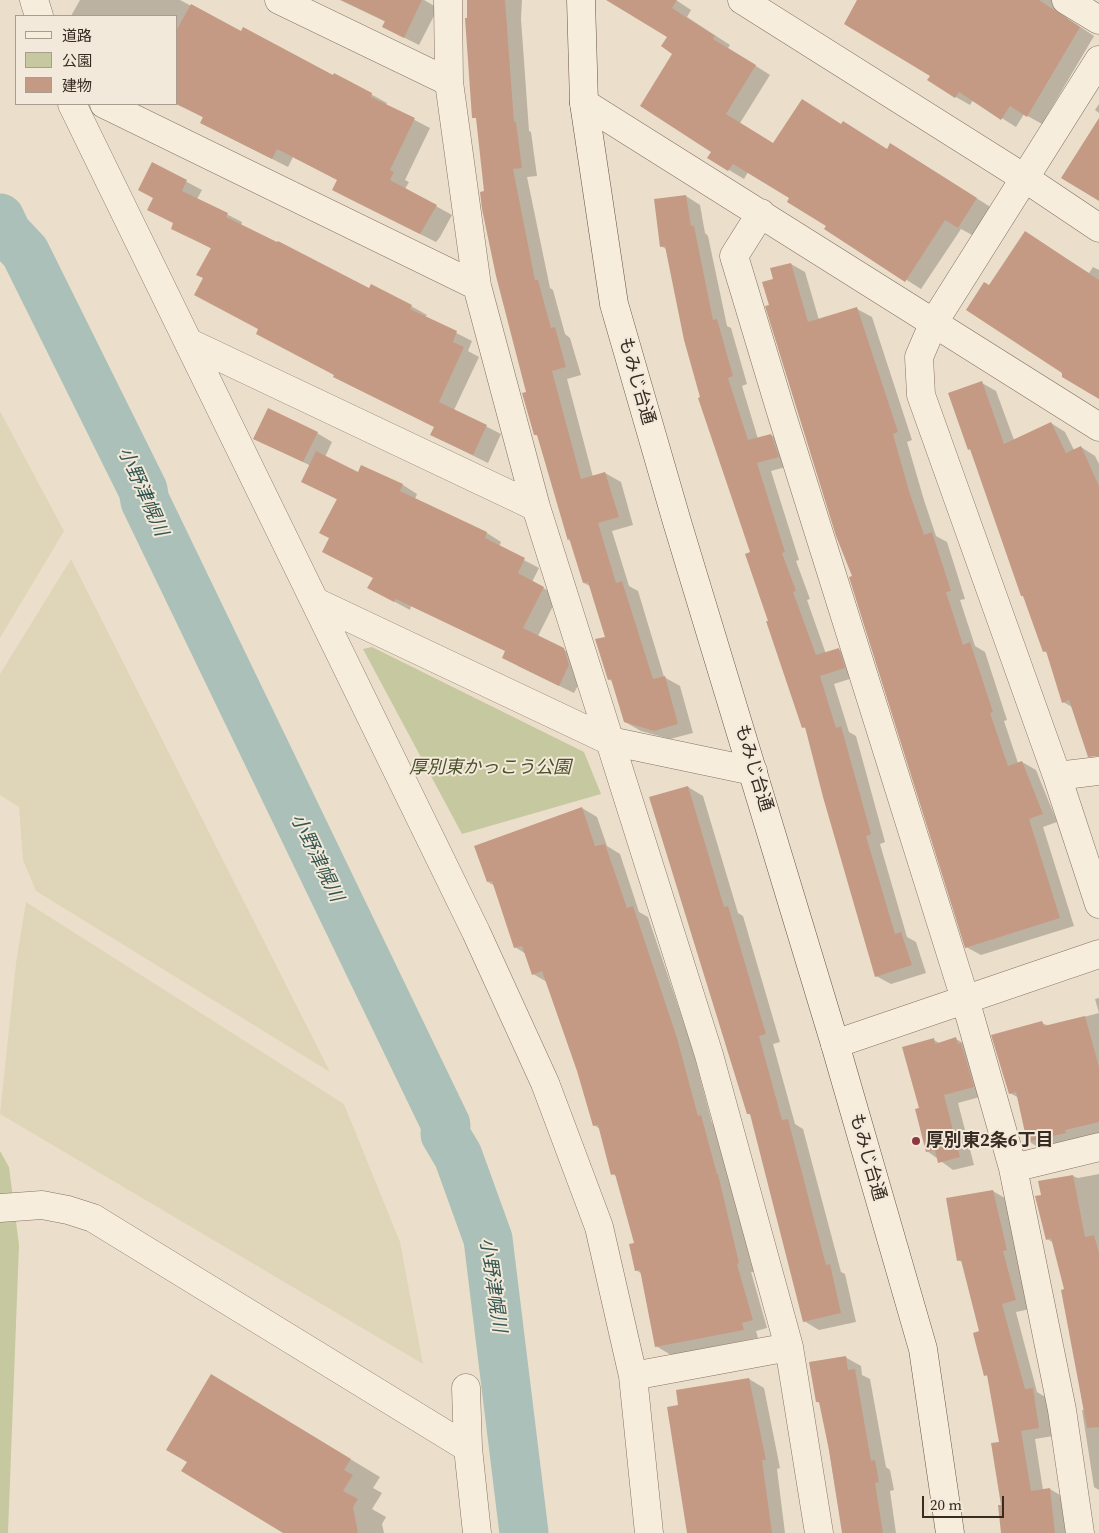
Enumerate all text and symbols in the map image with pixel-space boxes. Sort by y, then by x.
legend [15,15,178,105]
text: 道路 [62,25,92,46]
text: 公園 [62,50,92,71]
text: 建物 [62,75,92,96]
street label: もみじ台通 [613,335,659,427]
water label: 小野津幌川 [112,444,172,540]
street label: もみじ台通 [730,722,776,814]
park label: 厚別東かっこう公園 [409,757,571,779]
water label: 小野津幌川 [285,810,347,906]
street label: もみじ台通 [844,1111,890,1203]
place label: 厚別東2条6丁目 [926,1130,1054,1152]
marker: 厚別東2条6丁目 [910,1135,922,1147]
water label: 小野津幌川 [474,1236,510,1334]
scale bar [924,1486,1006,1518]
text: 20 m [930,1494,962,1515]

